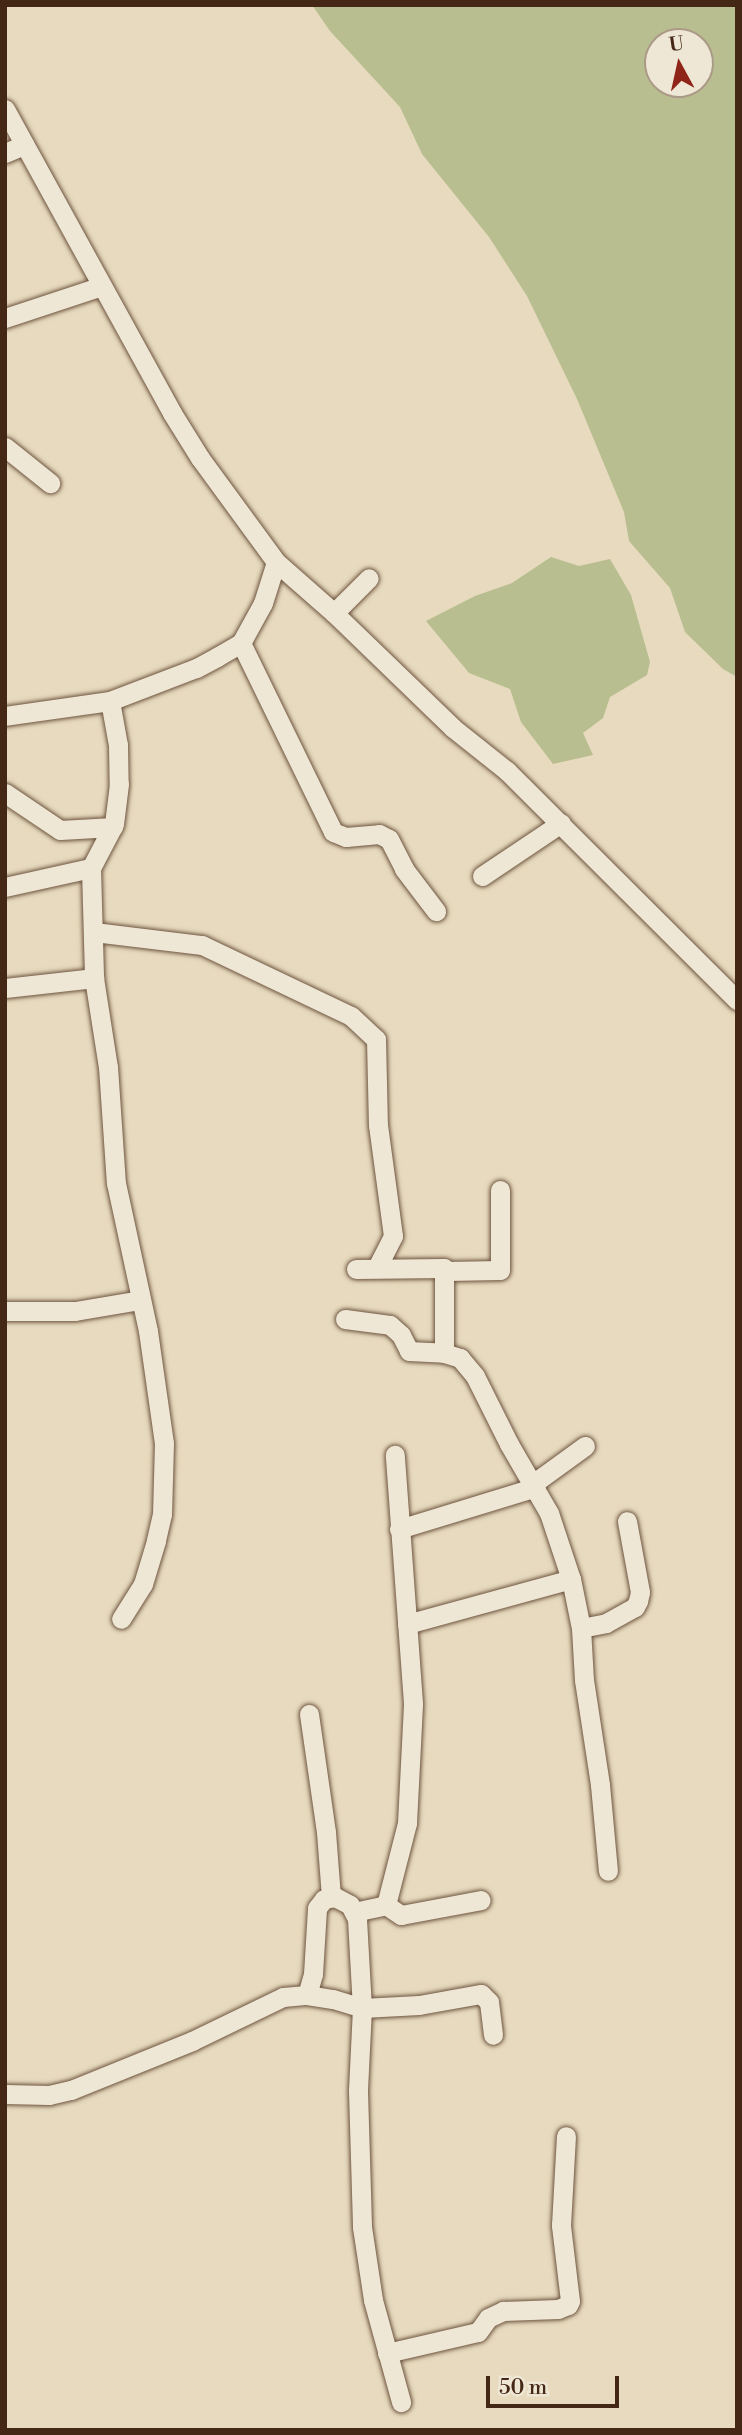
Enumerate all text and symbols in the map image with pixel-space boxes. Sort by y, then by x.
north arrow [644,28,714,98]
text: U [667,31,685,57]
scale bar [490,2362,623,2406]
text: 50 m [499,2375,547,2401]

